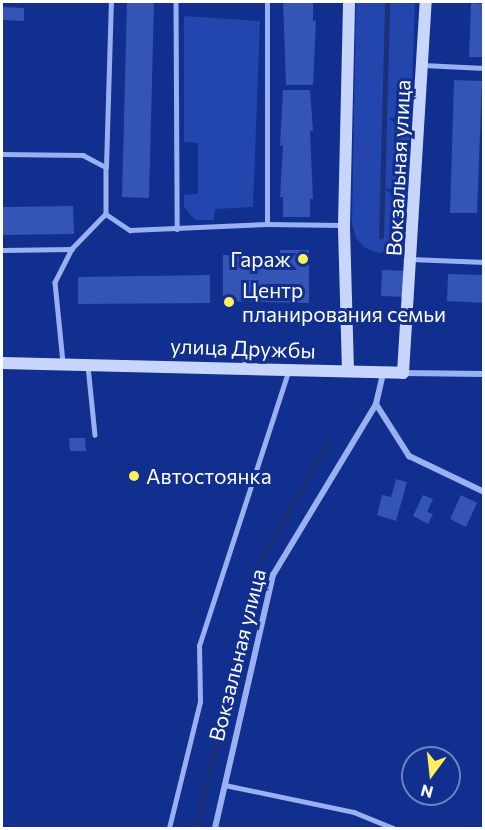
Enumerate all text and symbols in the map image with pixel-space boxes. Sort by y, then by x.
street label: Вокзальная улица [381,79,415,257]
place label: Гараж [230,246,291,272]
marker: Гараж [296,252,310,266]
place label: Центр планирования семьи [242,277,446,327]
marker: Центр планирования семьи [220,293,238,311]
street label: улица Дружбы [170,333,316,363]
place label: Автостоянка [146,463,272,489]
marker: Автостоянка [127,469,141,483]
street label: Вокзальная улица [203,566,271,744]
north arrow [401,746,461,806]
text: N [418,781,435,803]

